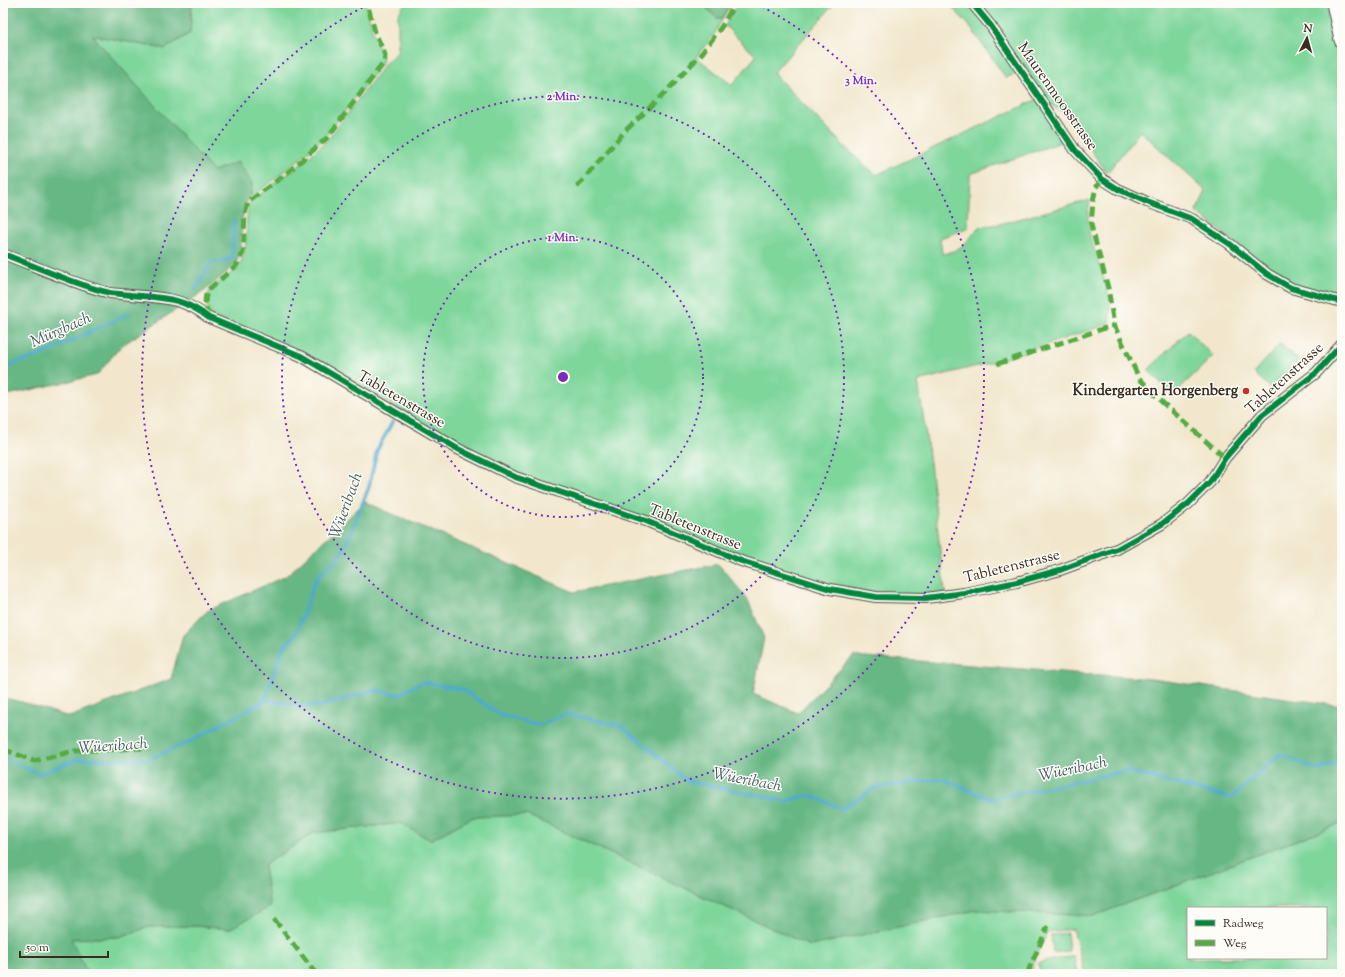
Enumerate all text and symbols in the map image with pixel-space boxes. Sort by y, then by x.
north arrow [1287,18,1327,58]
text: N [1302,21,1313,37]
street label: Maurenmoosstrasse [1012,39,1102,155]
text: 3 Min. [845,72,877,90]
text: 2 Min. [547,88,579,106]
text: 1 Min. [546,229,579,247]
water label: Mürgbach [27,307,95,355]
street label: Tabletenstrasse [1241,338,1329,420]
street label: Tabletenstrasse [353,366,449,434]
centre of rings [556,370,570,384]
place label: Kindergarten Horgenberg [1073,381,1239,402]
marker: Kindergarten Horgenberg [1241,386,1251,396]
water label: Wüeribach [324,469,370,543]
street label: Tabletenstrasse [645,500,745,556]
street label: Tabletenstrasse [962,545,1062,589]
water label: Wüeribach [78,733,149,761]
water label: Wüeribach [1037,751,1110,788]
water label: Wüeribach [711,763,783,799]
legend [1187,907,1327,959]
text: Radweg [1223,915,1264,933]
scale bar [20,933,108,959]
text: Weg [1223,935,1247,953]
text: 50 m [25,939,49,957]

